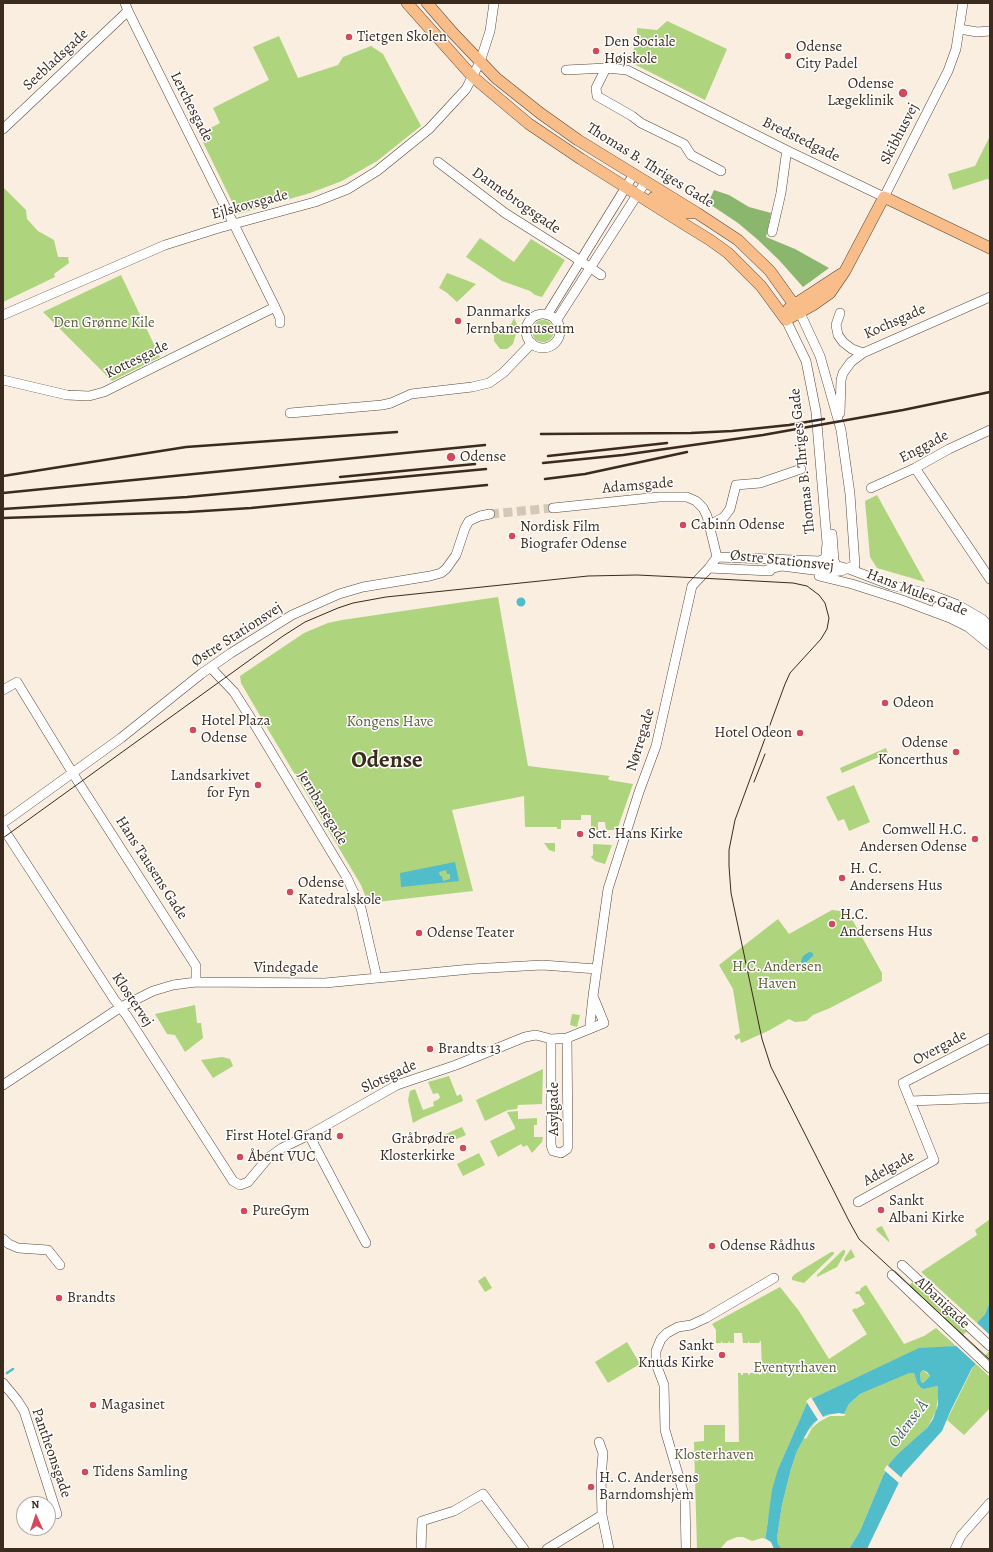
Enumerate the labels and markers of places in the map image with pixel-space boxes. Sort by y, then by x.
place label: Tietgen Skolen [357,28,447,46]
marker: Tietgen Skolen [344,32,354,42]
place label: Den Sociale Højskole [604,33,676,68]
place label: Odense City Padel [796,38,857,73]
marker: Den Sociale Højskole [591,46,601,56]
marker: Odense City Padel [783,51,793,61]
place label: Odense Lægeklinik [827,75,894,110]
marker: Odense Lægeklinik [897,87,909,99]
place label: Danmarks Jernbanemuseum [466,303,574,338]
marker: Danmarks Jernbanemuseum [453,316,463,326]
place label: Odense [460,448,506,466]
marker: Odense [445,451,457,463]
place label: Cabinn Odense [691,516,785,534]
place label: Nordisk Film Biografer Odense [520,518,627,553]
marker: Cabinn Odense [678,520,688,530]
marker: Nordisk Film Biografer Odense [507,531,517,541]
place label: Odeon [893,694,934,712]
marker: Odeon [880,698,890,708]
place label: Hotel Plaza Odense [201,712,271,747]
place label: Hotel Odeon [714,724,792,742]
marker: Hotel Plaza Odense [188,725,198,735]
marker: Hotel Odeon [795,728,805,738]
place label: Odense Koncerthus [878,734,948,769]
marker: Odense Koncerthus [951,747,961,757]
place label: Landsarkivet for Fyn [171,767,250,802]
marker: Landsarkivet for Fyn [253,780,263,790]
place label: Comwell H.C. Andersen Odense [860,821,967,856]
place label: Sct. Hans Kirke [588,825,683,843]
marker: Sct. Hans Kirke [575,829,585,839]
marker: Comwell H.C. Andersen Odense [970,834,980,844]
place label: H. C. Andersens Hus [850,860,943,895]
marker: H. C. Andersens Hus [837,873,847,883]
place label: Odense Katedralskole [298,874,381,909]
marker: Odense Katedralskole [285,887,295,897]
place label: H.C. Andersens Hus [840,906,933,941]
marker: H.C. Andersens Hus [827,919,837,929]
place label: Odense Teater [427,924,515,942]
marker: Odense Teater [414,928,424,938]
place label: Brandts 13 [438,1040,501,1058]
marker: Brandts 13 [425,1044,435,1054]
place label: First Hotel Grand [225,1127,332,1145]
place label: Gråbrødre Klosterkirke [380,1130,455,1165]
marker: First Hotel Grand [335,1131,345,1141]
marker: Gråbrødre Klosterkirke [458,1143,468,1153]
place label: Åbent VUC [248,1148,316,1166]
marker: Åbent VUC [235,1152,245,1162]
place label: Sankt Albani Kirke [889,1192,964,1227]
place label: PureGym [252,1202,310,1220]
marker: Sankt Albani Kirke [876,1205,886,1215]
marker: PureGym [239,1206,249,1216]
place label: Odense Rådhus [720,1237,815,1255]
marker: Odense Rådhus [707,1241,717,1251]
place label: Brandts [67,1289,116,1307]
marker: Brandts [54,1293,64,1303]
place label: Sankt Knuds Kirke [638,1337,714,1372]
marker: Sankt Knuds Kirke [717,1350,727,1360]
place label: Magasinet [101,1396,165,1414]
marker: Magasinet [88,1400,98,1410]
place label: Tidens Samling [93,1463,188,1481]
marker: Tidens Samling [80,1467,90,1477]
place label: H. C. Andersens Barndomshjem [599,1469,699,1504]
marker: H. C. Andersens Barndomshjem [586,1482,596,1492]

